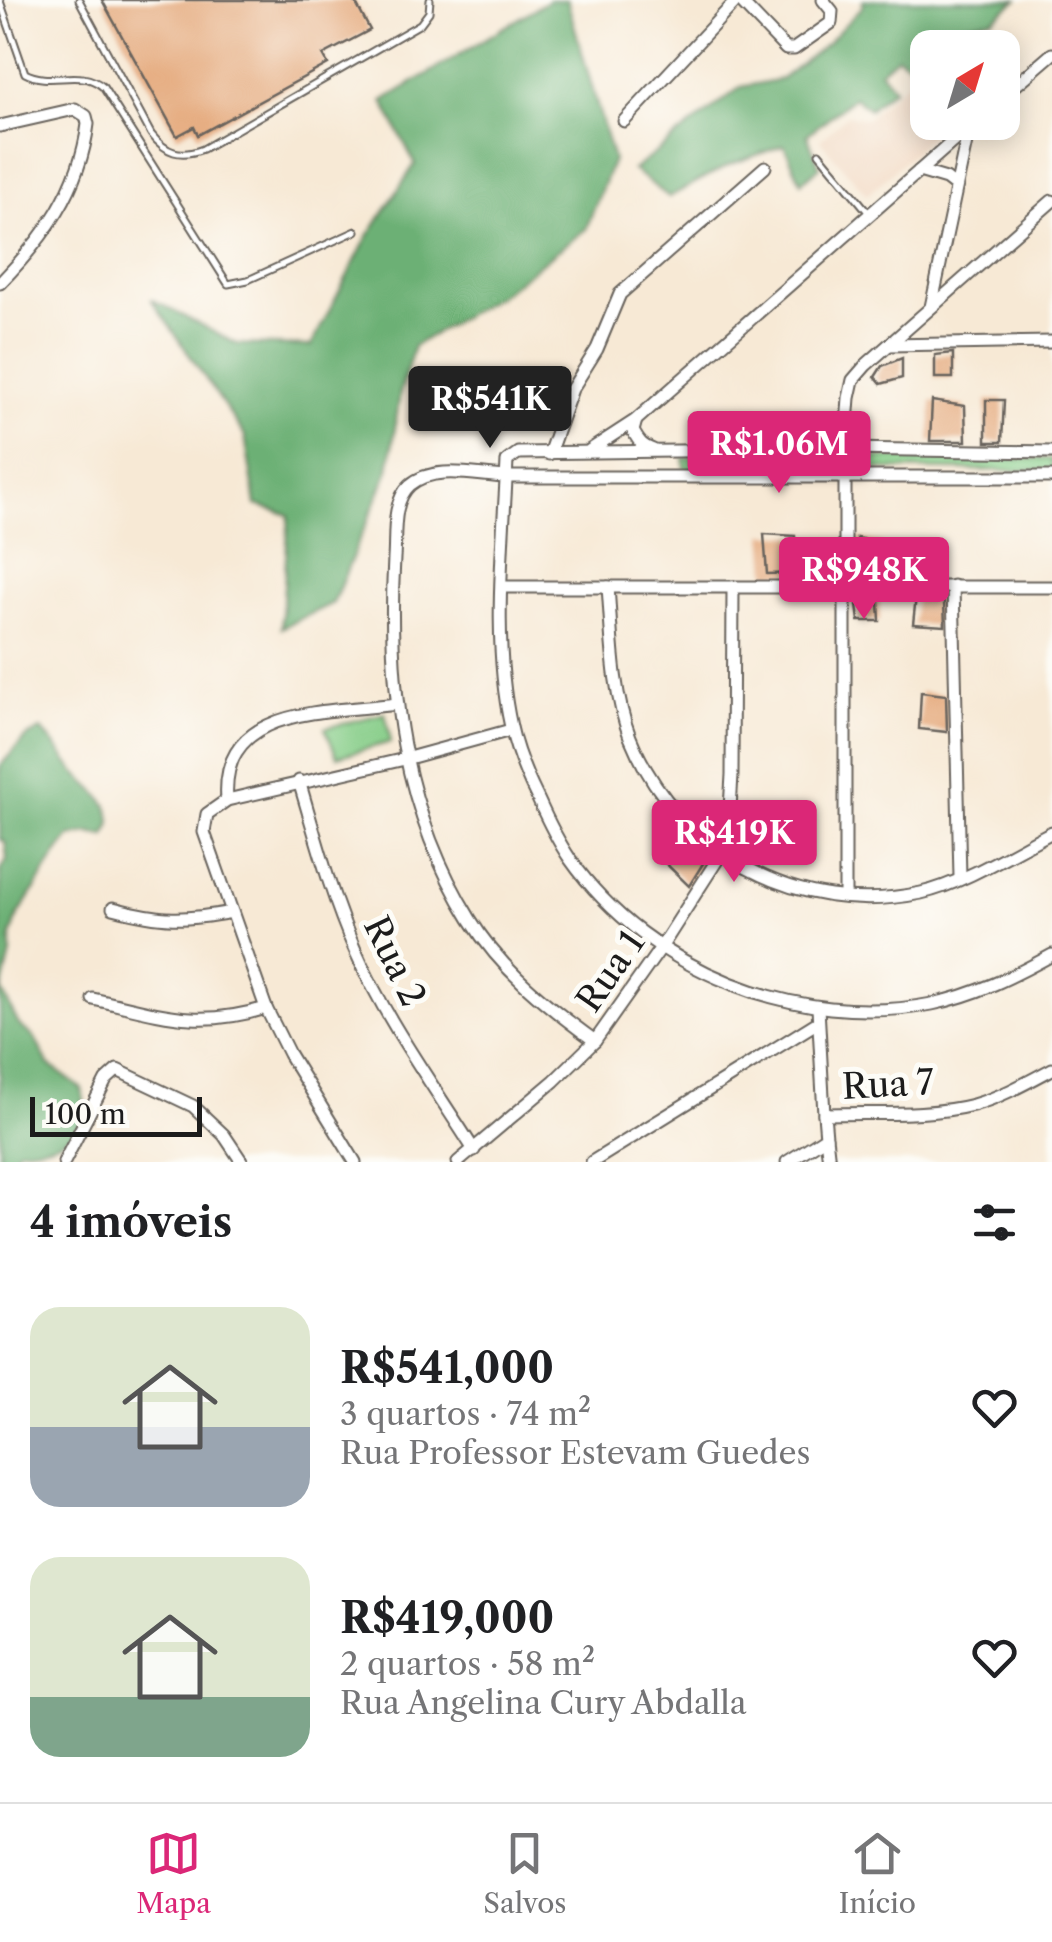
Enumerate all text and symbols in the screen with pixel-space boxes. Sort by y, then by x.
north arrow [910,30,1020,140]
map controls [910,30,1020,140]
pin: R$541K [409,366,571,451]
text: R$541K [430,379,550,418]
pin: R$1.06M [687,411,871,496]
text: R$1.06M [710,424,848,463]
pin: R$948K [783,537,945,622]
text: R$948K [801,550,927,589]
pin: R$419K [653,800,815,885]
text: R$419K [674,813,794,852]
street label: Rua 2 [355,909,435,1013]
street label: Rua 1 [567,922,653,1020]
street label: Rua 7 [841,1060,935,1108]
scale bar [30,1092,202,1136]
text: 100 m [45,1097,126,1131]
icon: filters [967,1195,1022,1250]
text: 4 imóveis [30,1196,232,1248]
text: R$541,000 [340,1342,554,1394]
icon: home [110,1347,230,1467]
icon: heart [967,1380,1022,1435]
text: 3 quartos · 74 m² [340,1394,591,1433]
text: Rua Professor Estevam Guedes [340,1433,810,1472]
text: R$419,000 [340,1592,554,1644]
icon: home [110,1597,230,1717]
icon: heart [967,1630,1022,1685]
text: 2 quartos · 58 m² [340,1644,595,1683]
text: Rua Angelina Cury Abdalla [340,1683,747,1722]
tab: Mapa [136,1826,211,1920]
tab: Salvos [483,1826,567,1920]
tab: Início [839,1826,916,1920]

